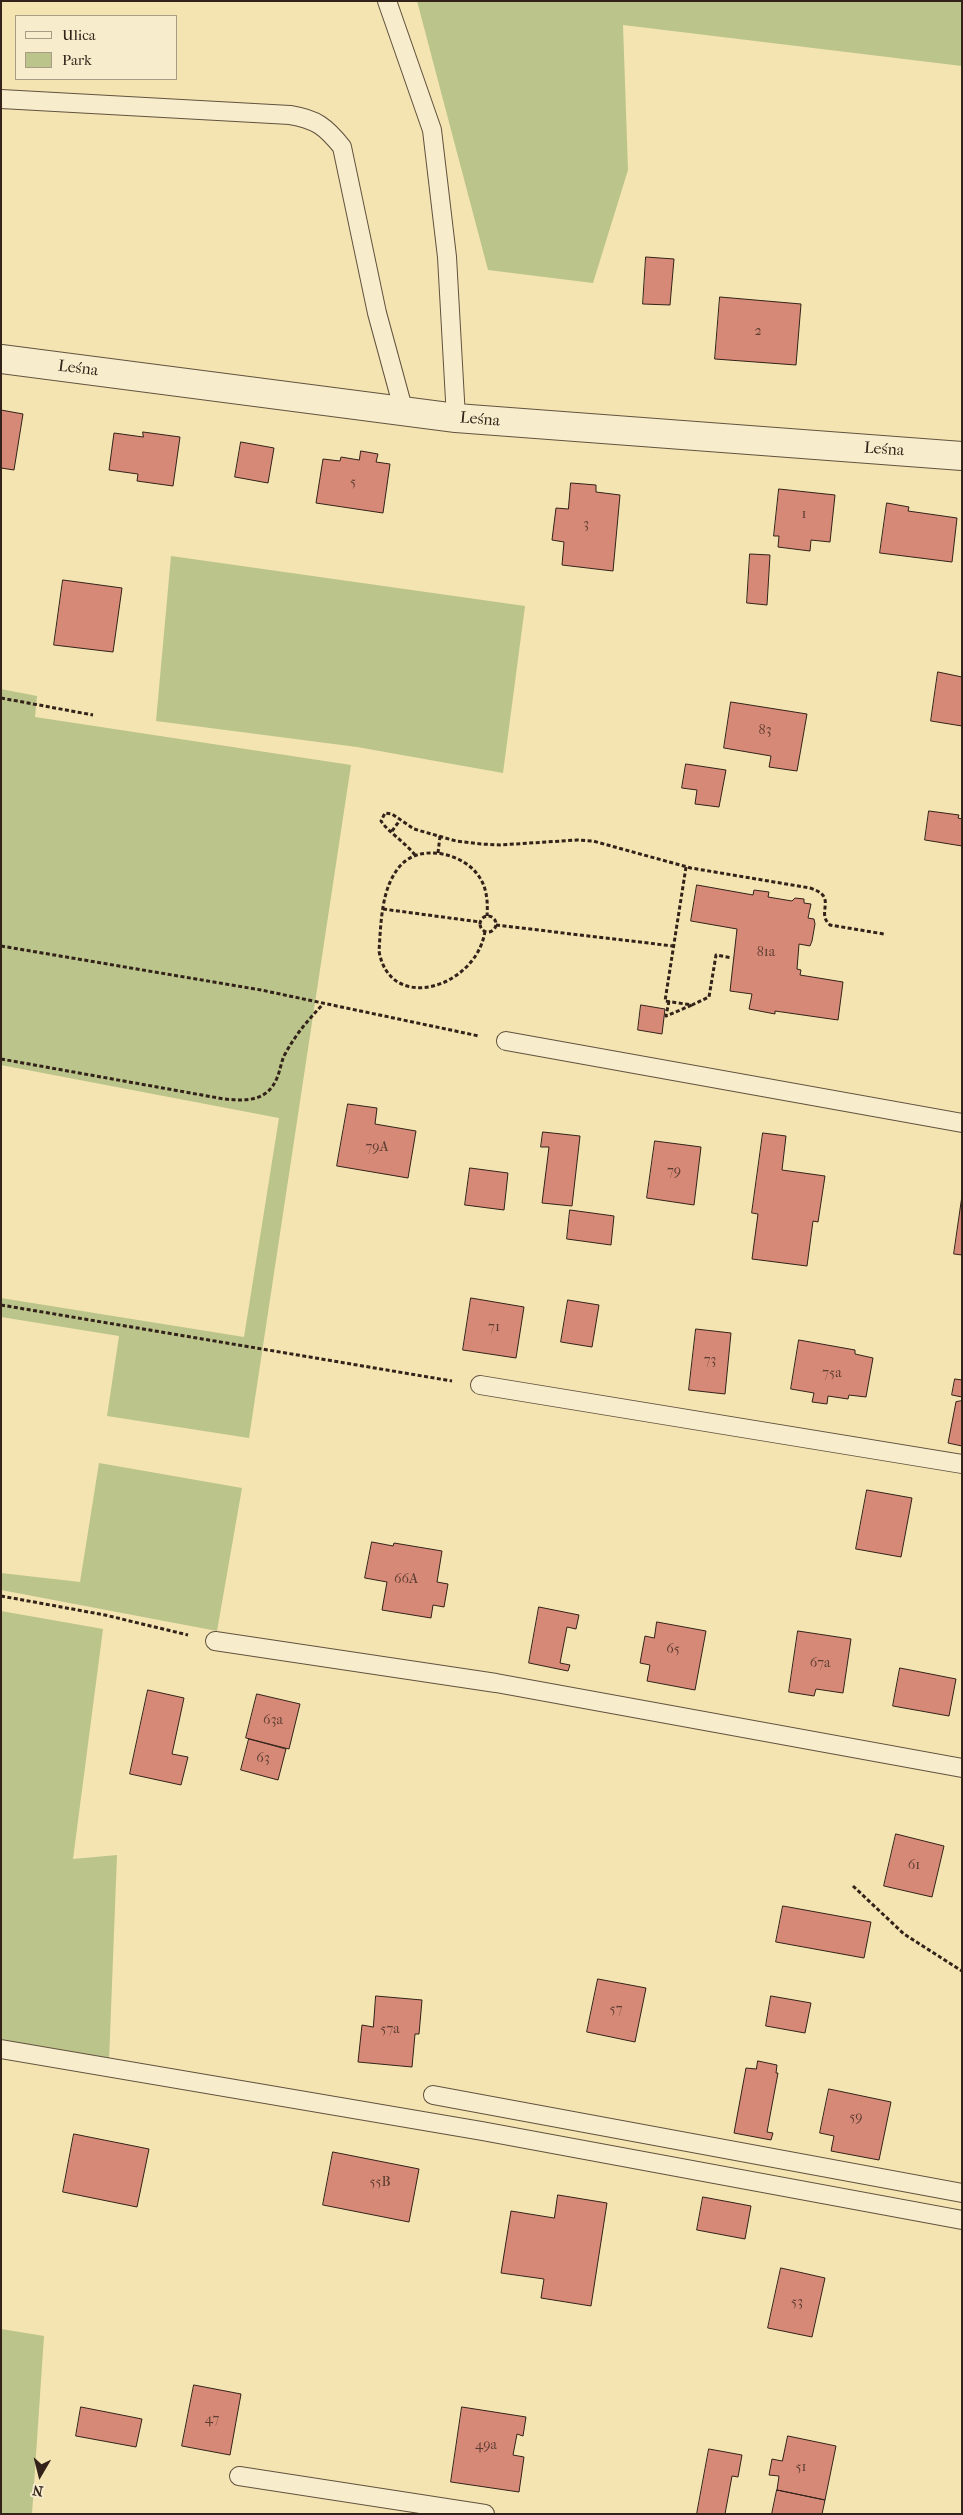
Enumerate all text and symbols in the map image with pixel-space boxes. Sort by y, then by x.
legend [15,15,178,80]
text: Ulica [62,26,96,44]
text: Park [62,51,92,69]
house number: 2 [754,324,762,340]
street label: Leśna [57,357,99,381]
street label: Leśna [459,409,501,431]
street label: Leśna [863,439,905,461]
house number: 5 [350,475,356,491]
house number: 1 [802,507,806,523]
house number: 3 [583,517,589,533]
house number: 83 [759,723,771,739]
house number: 81a [757,945,775,961]
house number: 79A [365,1140,389,1156]
house number: 79 [667,1164,681,1180]
house number: 71 [488,1320,500,1336]
house number: 73 [704,1353,716,1369]
house number: 75a [822,1366,842,1382]
house number: 66A [394,1572,418,1588]
house number: 65 [666,1642,680,1658]
house number: 67a [810,1656,830,1672]
house number: 63a [263,1713,283,1729]
house number: 63 [256,1751,270,1767]
house number: 61 [908,1858,920,1874]
house number: 57 [610,2002,622,2018]
house number: 57a [380,2022,400,2038]
house number: 59 [849,2110,863,2126]
house number: 55B [369,2175,391,2191]
house number: 53 [791,2295,803,2311]
house number: 47 [205,2412,219,2428]
house number: 49a [475,2438,497,2454]
north arrow [15,2450,65,2500]
house number: 51 [795,2460,807,2476]
text: N [31,2481,44,2500]

